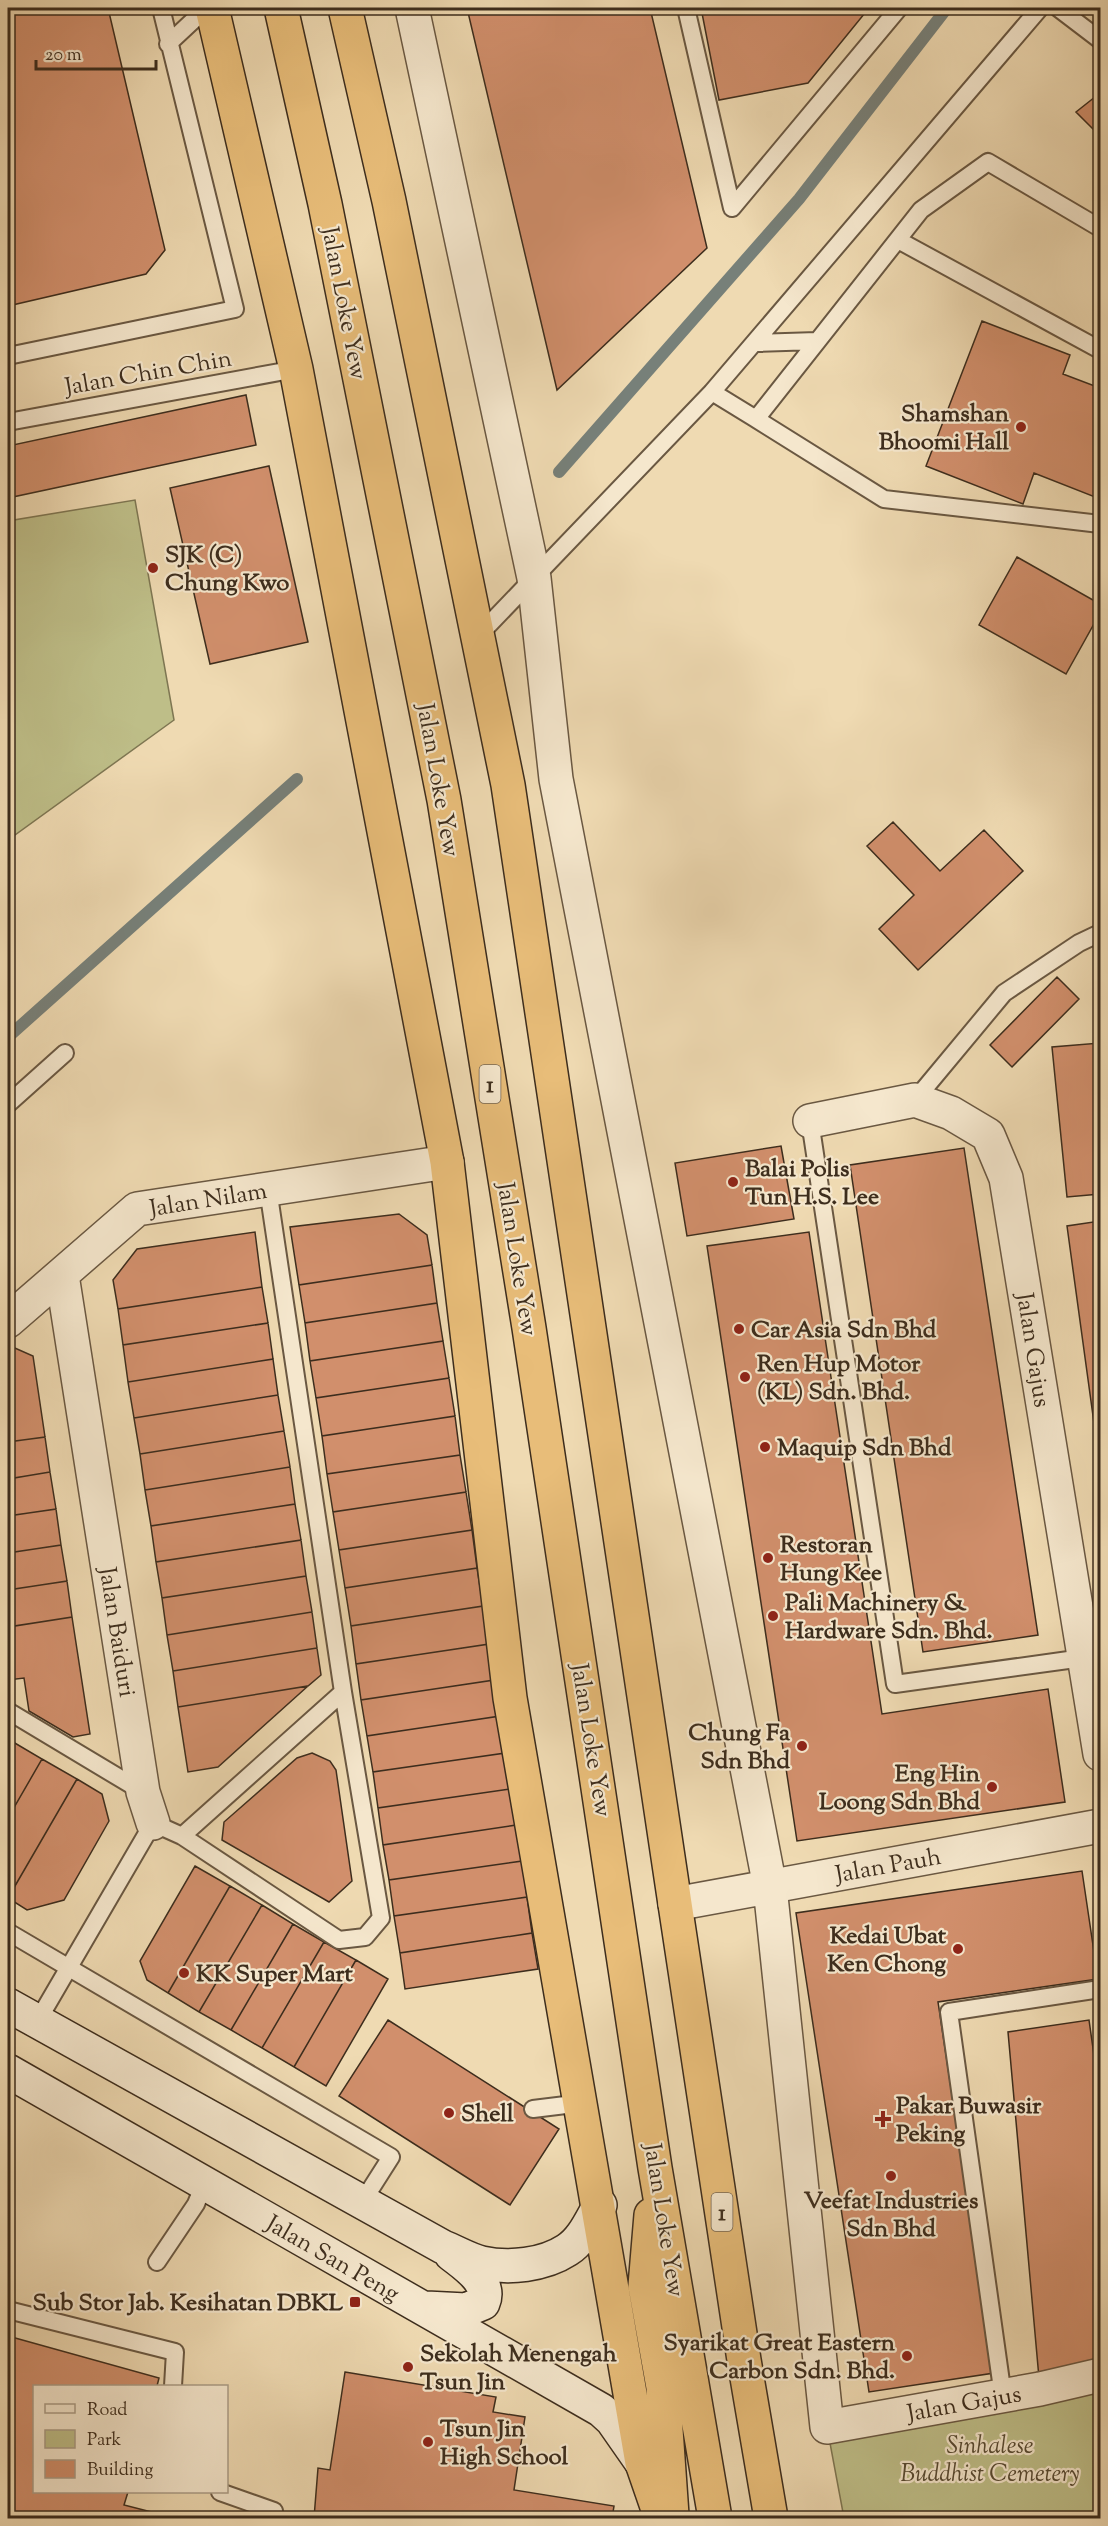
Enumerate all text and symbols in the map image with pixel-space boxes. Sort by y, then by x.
scale bar [36,33,156,71]
text: 20 m [45,43,82,69]
street label: Jalan Loke Yew [311,222,375,383]
street label: Jalan Chin Chin [60,343,235,406]
place label: Shamshan Bhoomi Hall [879,398,1010,460]
marker: Shamshan Bhoomi Hall [1014,420,1028,434]
place label: SJK (C) Chung Kwo [165,539,289,601]
marker: SJK (C) Chung Kwo [146,561,160,575]
street label: Jalan Loke Yew [406,699,467,860]
road number: 1 [480,1065,500,1103]
place label: Balai Polis Tun H.S. Lee [745,1153,879,1215]
street label: Jalan Nilam [145,1175,270,1227]
marker: Balai Polis Tun H.S. Lee [726,1175,740,1189]
street label: Jalan Loke Yew [487,1178,545,1339]
street label: Jalan Gajus [1006,1289,1058,1410]
place label: Car Asia Sdn Bhd [751,1314,937,1348]
marker: Car Asia Sdn Bhd [732,1322,746,1336]
place label: Ren Hup Motor (KL) Sdn. Bhd. [757,1348,921,1410]
marker: Ren Hup Motor (KL) Sdn. Bhd. [738,1370,752,1384]
place label: Maquip Sdn Bhd [777,1432,952,1466]
marker: Maquip Sdn Bhd [758,1440,772,1454]
place label: Restoran Hung Kee [780,1529,882,1591]
marker: Restoran Hung Kee [761,1551,775,1565]
street label: Jalan Baiduri [89,1563,143,1700]
place label: Pali Machinery & Hardware Sdn. Bhd. [785,1587,993,1649]
marker: Pali Machinery & Hardware Sdn. Bhd. [766,1609,780,1623]
street label: Jalan Loke Yew [561,1659,619,1820]
place label: Chung Fa Sdn Bhd [688,1717,791,1779]
marker: Chung Fa Sdn Bhd [795,1739,809,1753]
place label: Eng Hin Loong Sdn Bhd [819,1758,981,1820]
marker: Eng Hin Loong Sdn Bhd [985,1780,999,1794]
street label: Jalan Pauh [831,1841,944,1893]
place label: Kedai Ubat Ken Chong [827,1920,947,1982]
marker: Kedai Ubat Ken Chong [951,1942,965,1956]
place label: KK Super Mart [196,1958,353,1992]
marker: KK Super Mart [177,1966,191,1980]
place label: Pakar Buwasir Peking [896,2090,1042,2152]
place label: Shell [461,2098,514,2132]
marker: Shell [442,2106,456,2120]
marker: Pakar Buwasir Peking [874,2110,892,2128]
street label: Jalan Loke Yew [634,2139,692,2300]
marker: Veefat Industries Sdn Bhd [884,2169,898,2183]
place label: Veefat Industries Sdn Bhd [804,2185,978,2247]
road number: 1 [712,2193,732,2231]
street label: Jalan San Peng [257,2207,405,2312]
place label: Sub Stor Jab. Kesihatan DBKL [32,2287,344,2321]
marker: Sub Stor Jab. Kesihatan DBKL [348,2295,362,2309]
place label: Syarikat Great Eastern Carbon Sdn. Bhd. [663,2327,896,2389]
place label: Sekolah Menengah Tsun Jin [420,2338,618,2400]
marker: Syarikat Great Eastern Carbon Sdn. Bhd. [900,2349,914,2363]
marker: Sekolah Menengah Tsun Jin [401,2360,415,2374]
street label: Jalan Gajus [903,2378,1024,2432]
legend [33,2385,228,2493]
text: Road [87,2398,127,2424]
place label: Tsun Jin High School [440,2413,569,2475]
text: Park [87,2428,122,2454]
park label: Sinhalese Buddhist Cemetery [901,2430,1080,2492]
marker: Tsun Jin High School [421,2435,435,2449]
text: Building [87,2458,153,2484]

